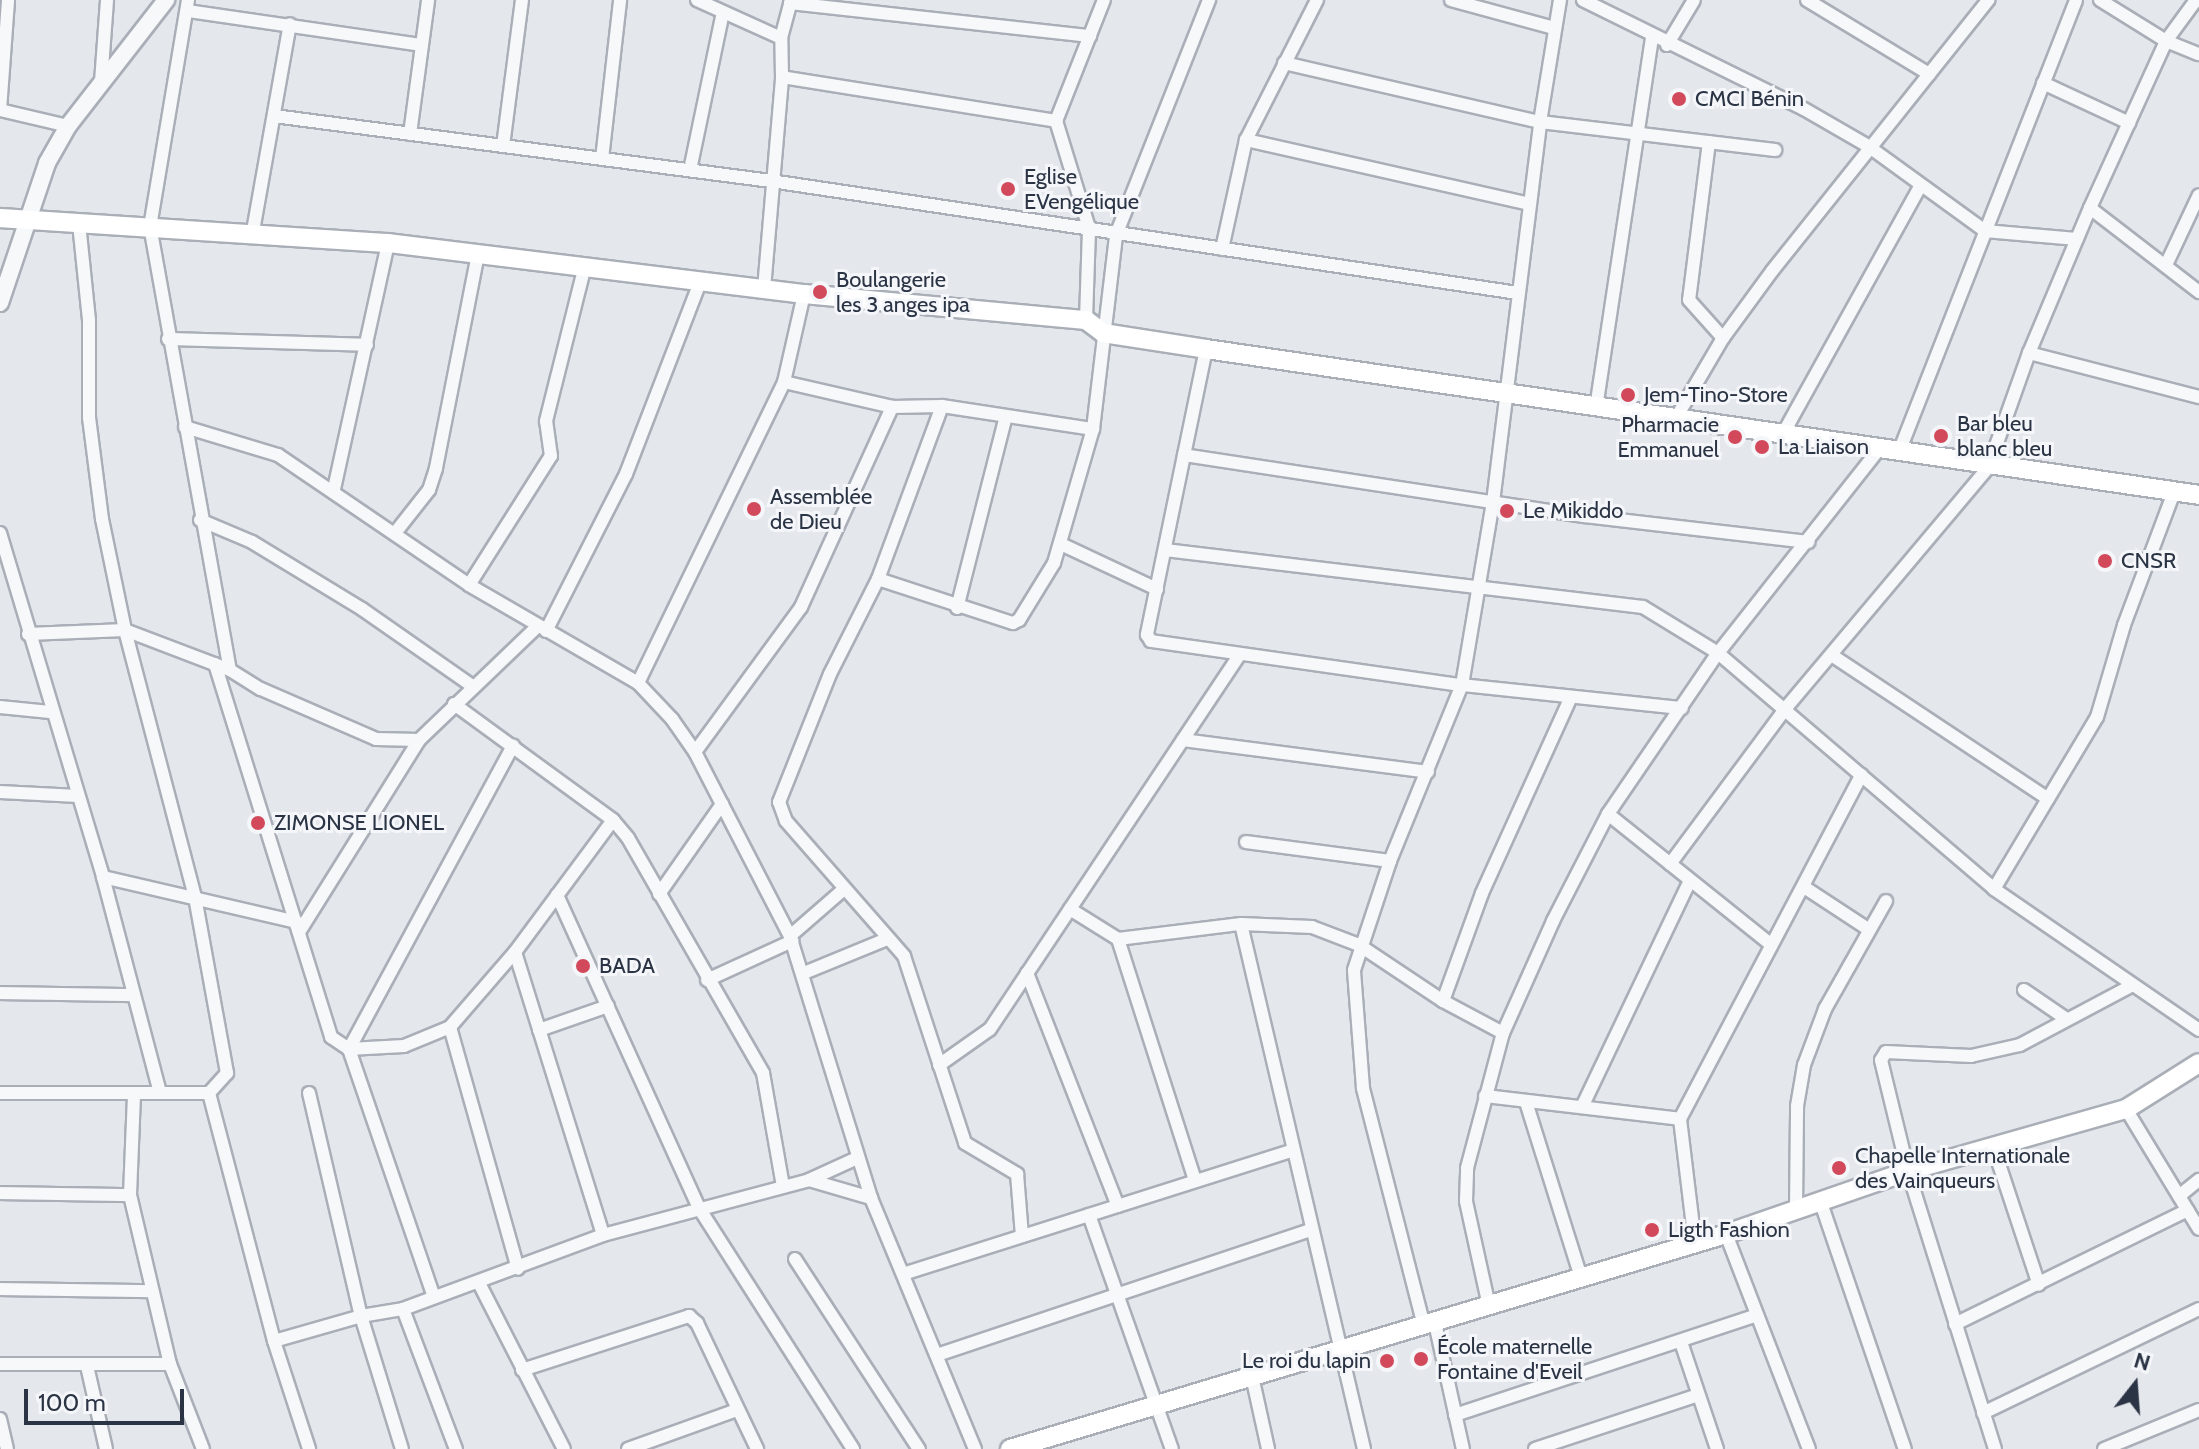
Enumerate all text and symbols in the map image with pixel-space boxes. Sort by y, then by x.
place label: CMCI Bénin [1695,86,1804,112]
marker: CMCI Bénin [1670,90,1688,108]
place label: Eglise EVengélique [1024,163,1139,214]
marker: Eglise EVengélique [999,180,1017,198]
place label: Boulangerie les 3 anges ipa [836,266,970,318]
marker: Boulangerie les 3 anges ipa [811,283,829,301]
place label: Jem-Tino-Store [1644,382,1788,408]
marker: Jem-Tino-Store [1619,386,1637,404]
place label: Bar bleu blanc bleu [1957,410,2052,462]
place label: Pharmacie Emmanuel [1618,411,1719,462]
marker: Bar bleu blanc bleu [1932,427,1950,445]
marker: Pharmacie Emmanuel [1726,428,1744,446]
place label: La Liaison [1778,434,1869,460]
marker: La Liaison [1753,438,1771,456]
place label: Assemblée de Dieu [770,483,872,534]
place label: Le Mikiddo [1523,498,1623,524]
marker: Assemblée de Dieu [745,500,763,518]
marker: Le Mikiddo [1498,502,1516,520]
place label: CNSR [2121,548,2176,574]
marker: CNSR [2096,552,2114,570]
place label: ZIMONSE LIONEL [274,810,444,836]
marker: ZIMONSE LIONEL [249,814,267,832]
place label: BADA [599,953,655,979]
marker: BADA [574,957,592,975]
place label: Chapelle Internationale des Vainqueurs [1855,1142,2070,1194]
marker: Chapelle Internationale des Vainqueurs [1830,1159,1848,1177]
place label: Ligth Fashion [1668,1217,1790,1243]
marker: Ligth Fashion [1643,1221,1661,1239]
place label: École maternelle Fontaine d'Eveil [1437,1333,1592,1384]
north arrow [2095,1345,2175,1425]
text: N [2131,1346,2154,1377]
place label: Le roi du lapin [1242,1348,1371,1374]
marker: École maternelle Fontaine d'Eveil [1412,1350,1430,1368]
marker: Le roi du lapin [1378,1352,1396,1370]
scale bar [28,1373,188,1423]
text: 100 m [38,1388,106,1417]

